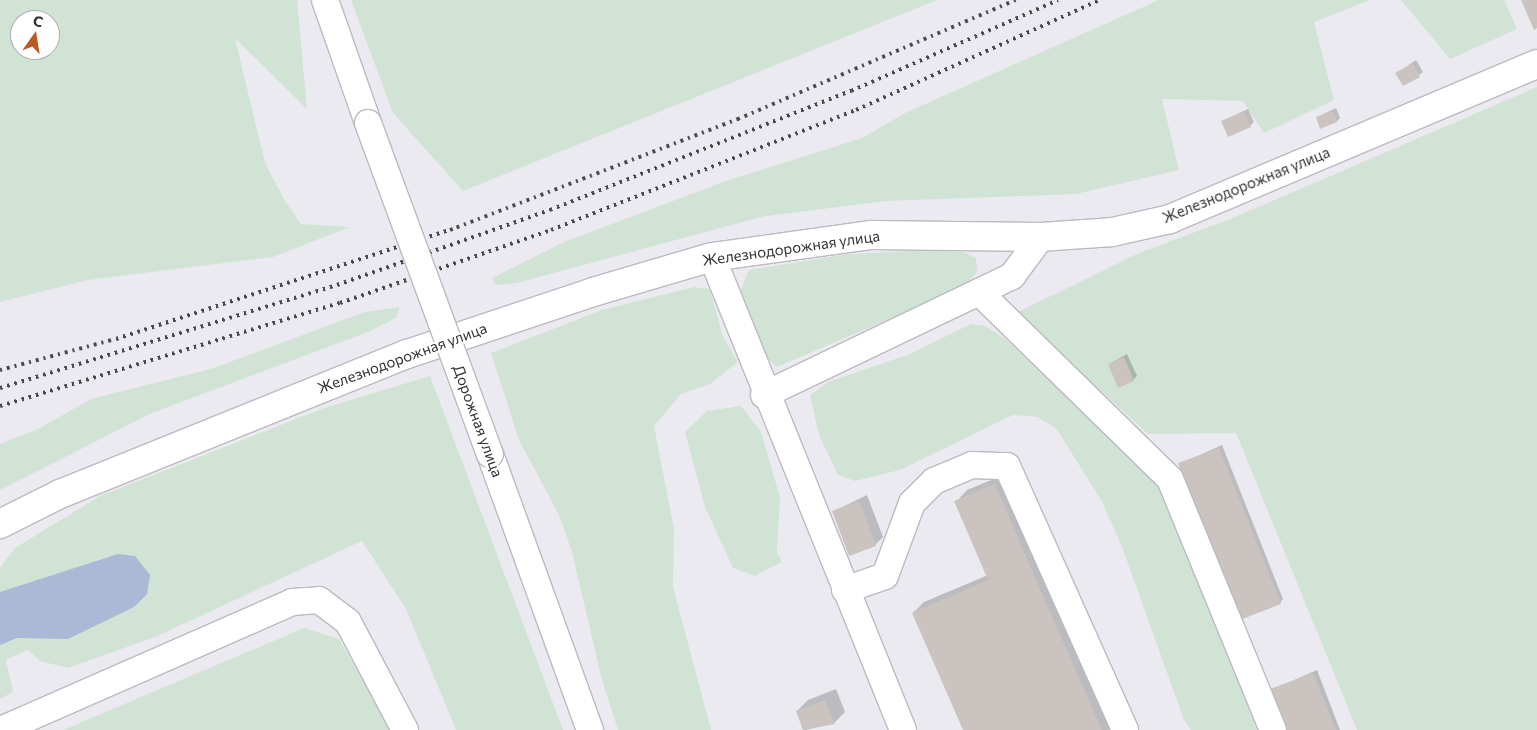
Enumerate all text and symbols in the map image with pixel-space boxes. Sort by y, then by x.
north arrow [10,10,60,60]
text: С [32,12,45,30]
street label: Железнодорожная улица [1160,143,1332,227]
street label: Железнодорожная улица [701,227,881,269]
street label: Железнодорожная улица [315,319,489,397]
street label: Дорожная улица [449,362,507,480]

